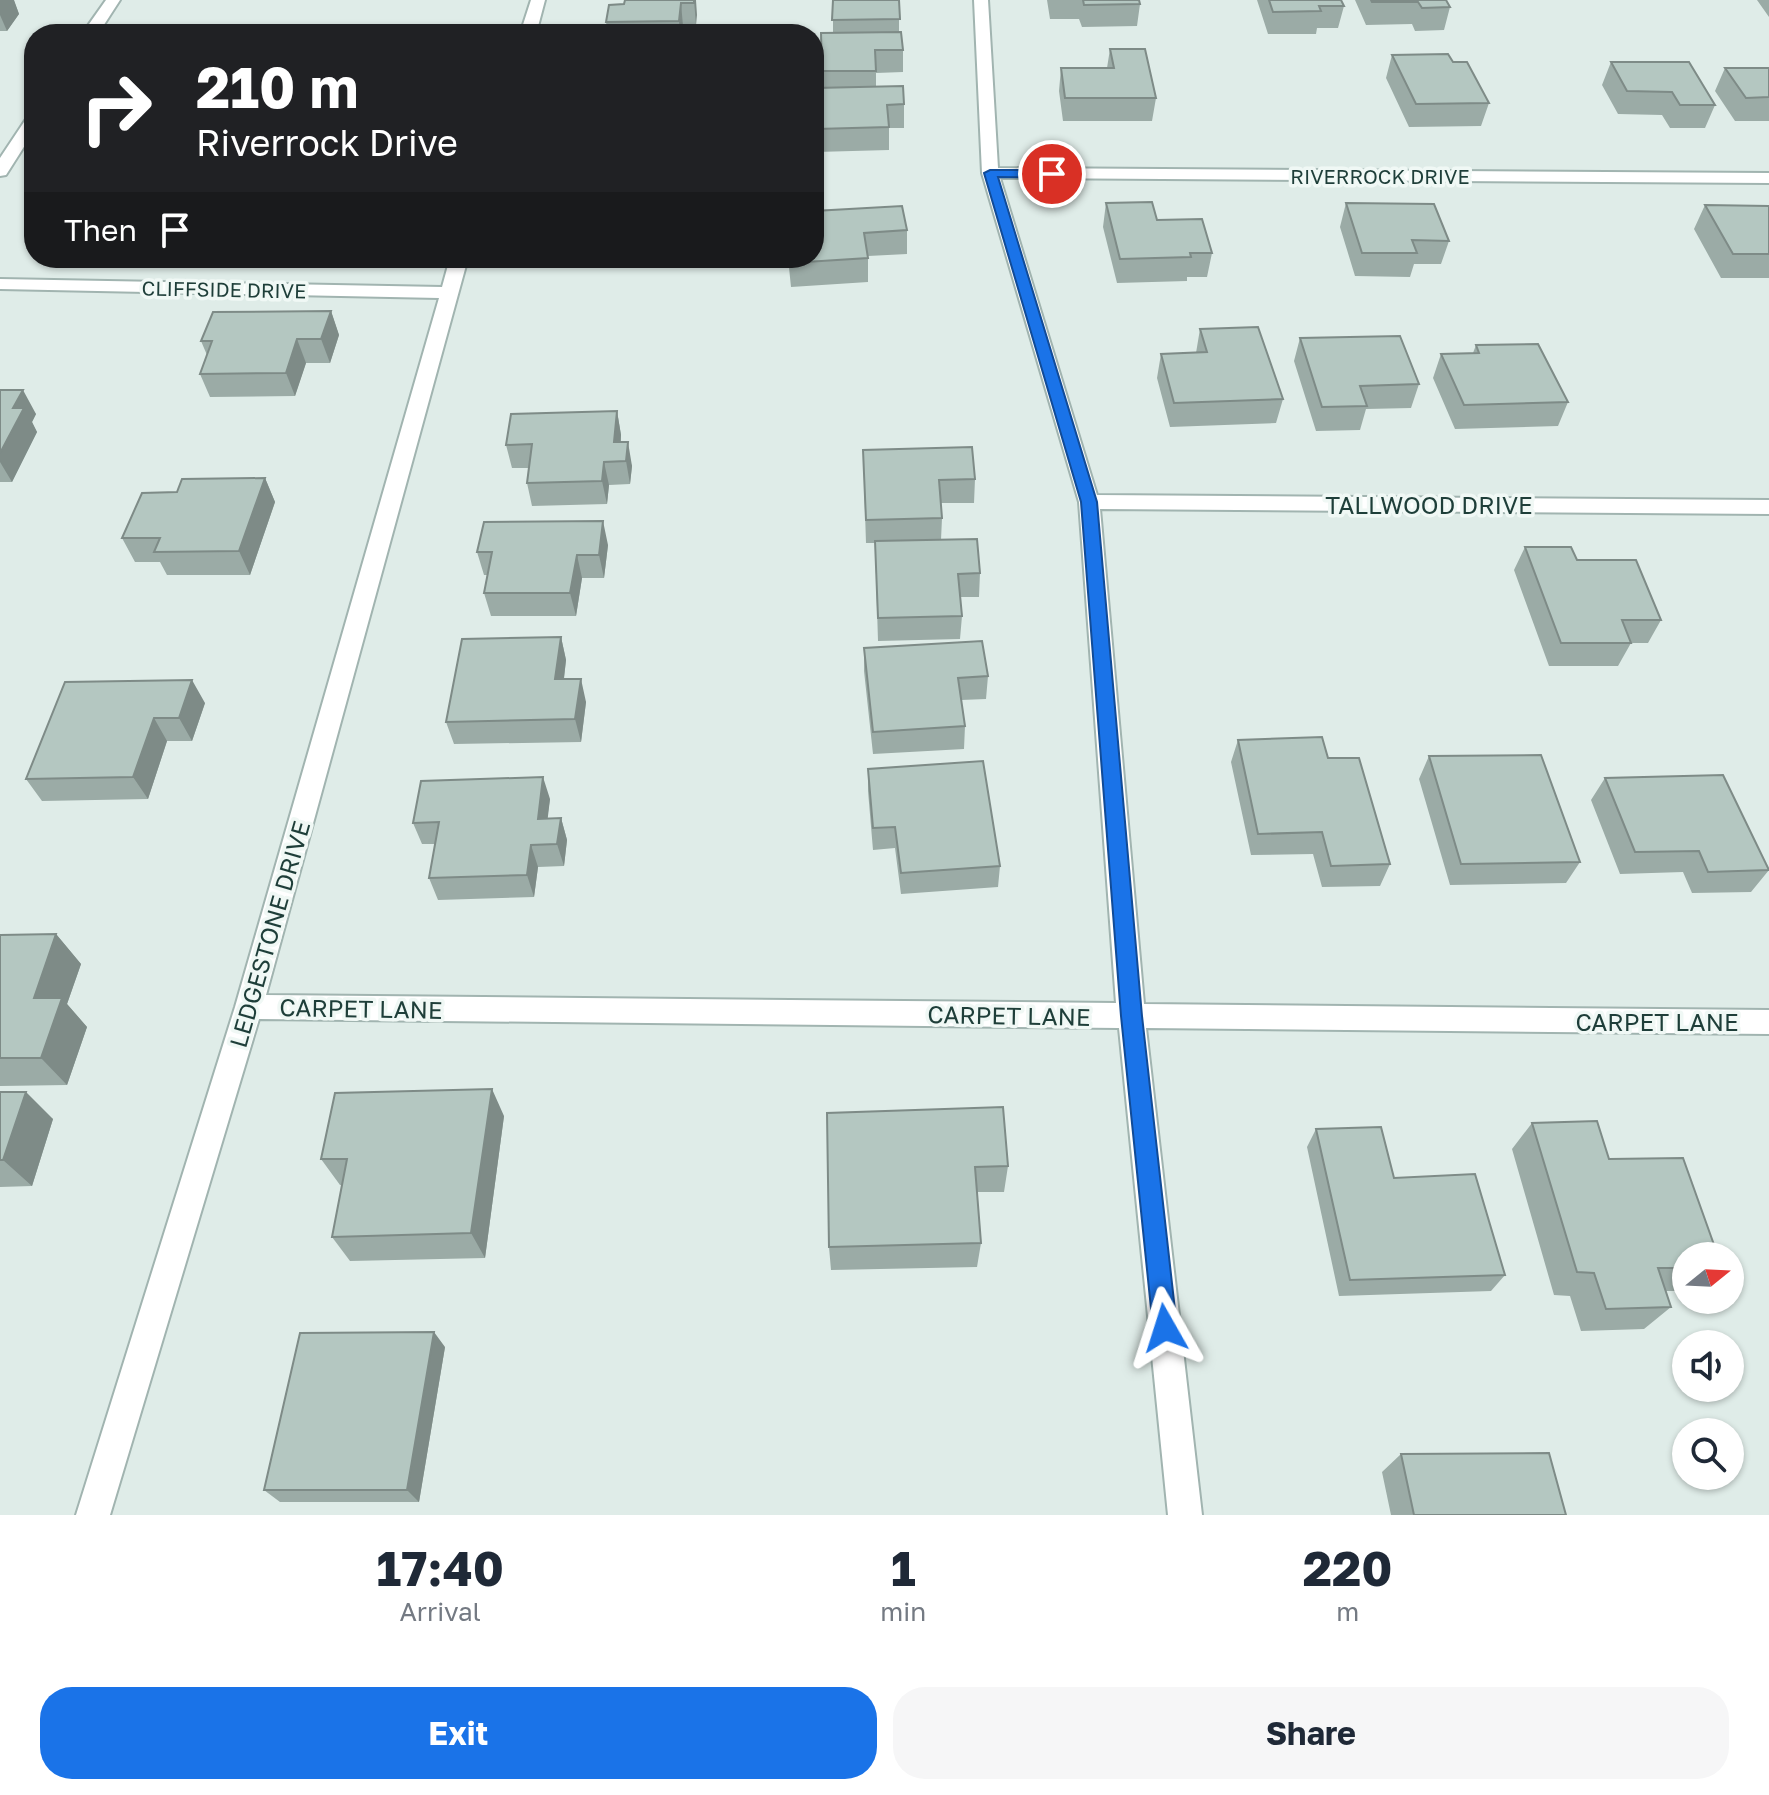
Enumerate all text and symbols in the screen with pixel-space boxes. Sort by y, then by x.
text: 210 m [196,53,358,120]
icon: right [64,56,168,160]
text: Riverrock Drive [196,121,458,164]
pin [1018,140,1086,208]
icon: arrive [1030,152,1074,196]
street label: RIVERROCK DRIVE [1290,164,1470,188]
icon: arrive [153,208,197,252]
text: Then [64,212,137,248]
street label: CLIFFSIDE DRIVE [141,276,307,302]
street label: TALLWOOD DRIVE [1325,490,1533,519]
street label: LEDGESTONE DRIVE [223,817,315,1051]
street label: CARPET LANE [279,992,443,1024]
street label: CARPET LANE [927,999,1091,1031]
street label: CARPET LANE [1575,1007,1739,1036]
north arrow [1672,1242,1744,1314]
map controls [1672,1242,1744,1490]
position arrow [1123,1286,1207,1370]
button: sound [1672,1330,1744,1402]
button: search [1672,1418,1744,1490]
text: 17:40 [376,1539,504,1597]
text: 1 [891,1539,916,1597]
text: 220 [1303,1539,1393,1597]
text: Arrival [399,1596,481,1627]
text: min [880,1596,926,1627]
text: m [1336,1596,1359,1627]
button: Exit [40,1687,877,1779]
button: Share [893,1687,1729,1779]

